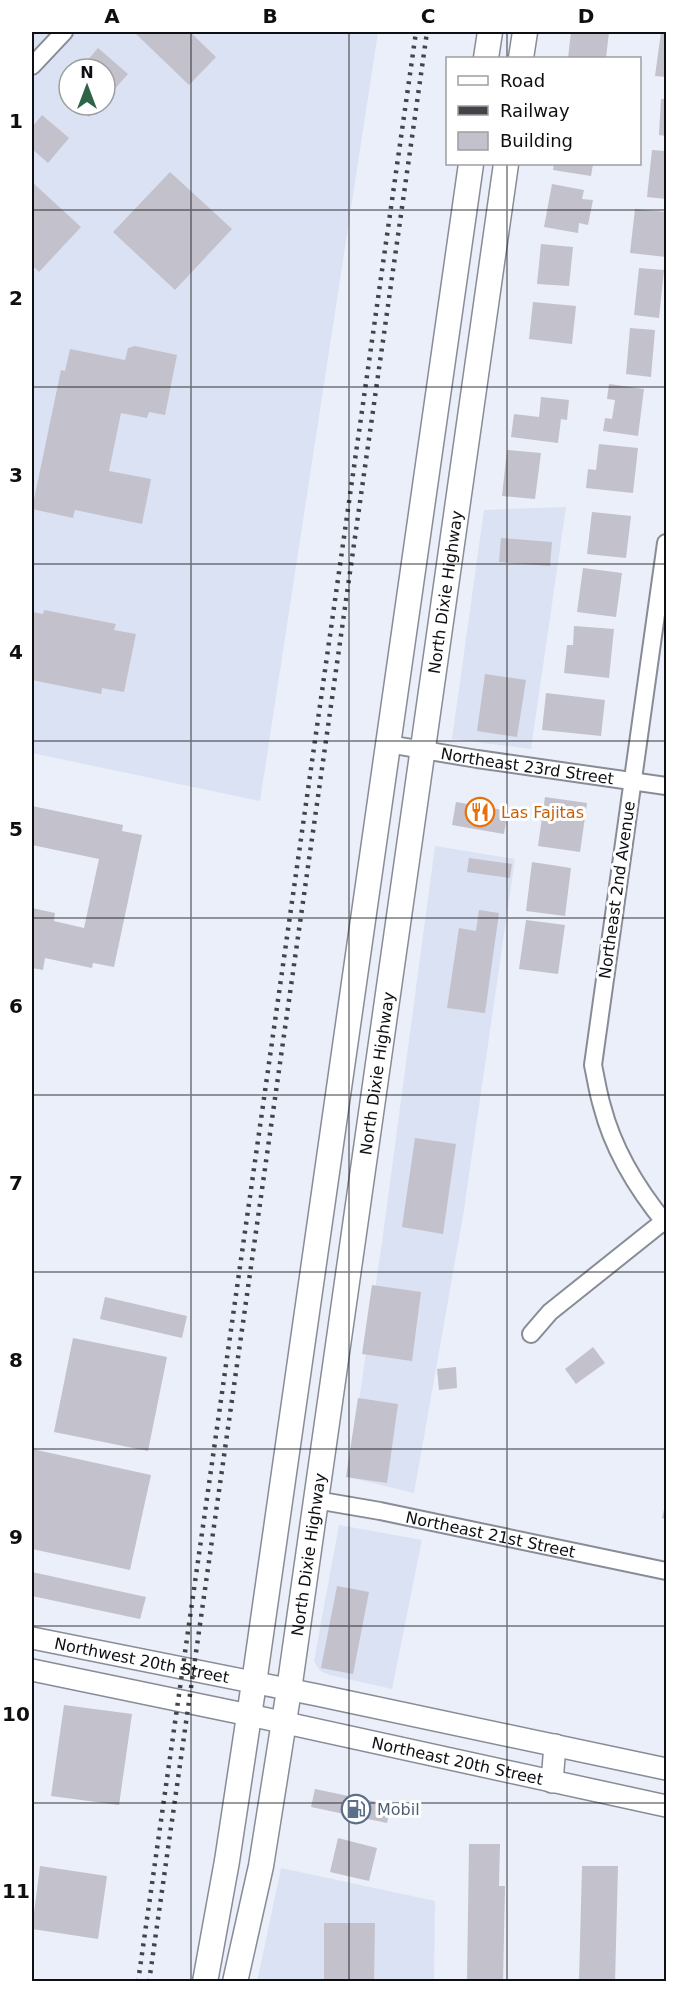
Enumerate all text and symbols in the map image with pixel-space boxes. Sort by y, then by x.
text: A [104,4,120,28]
text: B [262,4,278,28]
text: C [421,4,435,28]
text: D [578,4,594,28]
north arrow [57,57,117,117]
legend [446,57,641,165]
text: N [80,63,94,82]
text: Road [500,70,545,91]
text: Railway [500,100,570,121]
text: 1 [9,109,23,133]
text: Building [500,130,573,151]
text: 2 [9,286,23,310]
text: 3 [9,463,23,487]
street label: North Dixie Highway [424,509,466,675]
text: 4 [9,640,23,664]
street label: Northeast 23rd Street [439,744,615,788]
restaurant icon: Las Fajitas [464,796,496,828]
street label: Northeast 2nd Avenue [595,800,639,980]
place label: Las Fajitas [501,803,584,822]
text: 5 [9,817,23,841]
street label: North Dixie Highway [356,990,398,1156]
text: 6 [9,994,23,1018]
text: 7 [9,1171,23,1195]
text: 8 [9,1348,23,1372]
street label: North Dixie Highway [287,1472,329,1637]
street label: Northeast 21st Street [404,1507,577,1561]
text: 9 [9,1525,23,1549]
street label: Northwest 20th Street [53,1633,231,1687]
text: 10 [2,1702,30,1726]
street label: Northeast 20th Street [370,1733,545,1788]
fuel station icon: Mobil [340,1793,372,1825]
place label: Mobil [377,1800,420,1819]
text: 11 [2,1879,30,1903]

